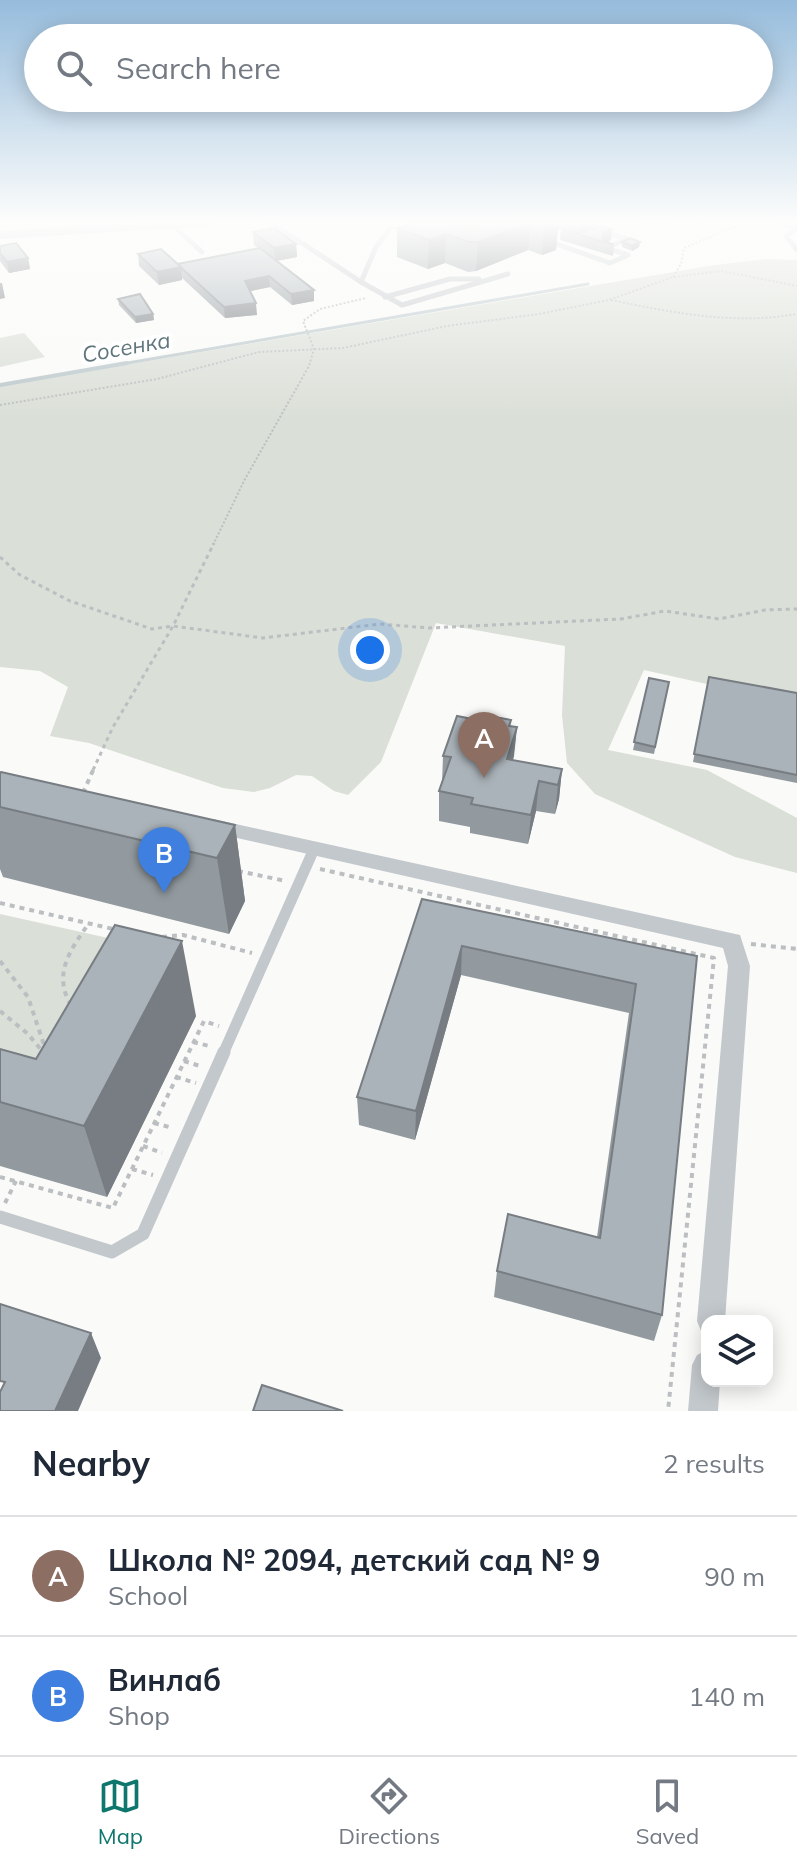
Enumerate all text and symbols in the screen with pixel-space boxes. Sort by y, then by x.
search box [24,24,773,112]
icon: search [52,46,96,90]
text: Search here [116,49,281,87]
water label: Сосенка [80,325,172,369]
your location [350,630,390,670]
pin: A [458,712,510,778]
pin: B [138,827,190,893]
map controls [701,1315,773,1387]
button: layers [701,1315,773,1387]
text: Nearby [32,1442,150,1485]
text: 2 results [663,1447,765,1480]
text: Школа № 2094, детский сад № 9 [108,1541,600,1579]
text: A [48,1560,68,1593]
text: 90 m [704,1560,765,1593]
text: School [108,1579,188,1612]
text: Винлаб [108,1661,221,1699]
text: B [49,1680,67,1713]
text: 140 m [689,1680,765,1713]
text: Shop [108,1699,170,1732]
tab: Map [98,1774,143,1850]
tab: Directions [339,1774,440,1850]
tab: Saved [636,1774,699,1850]

